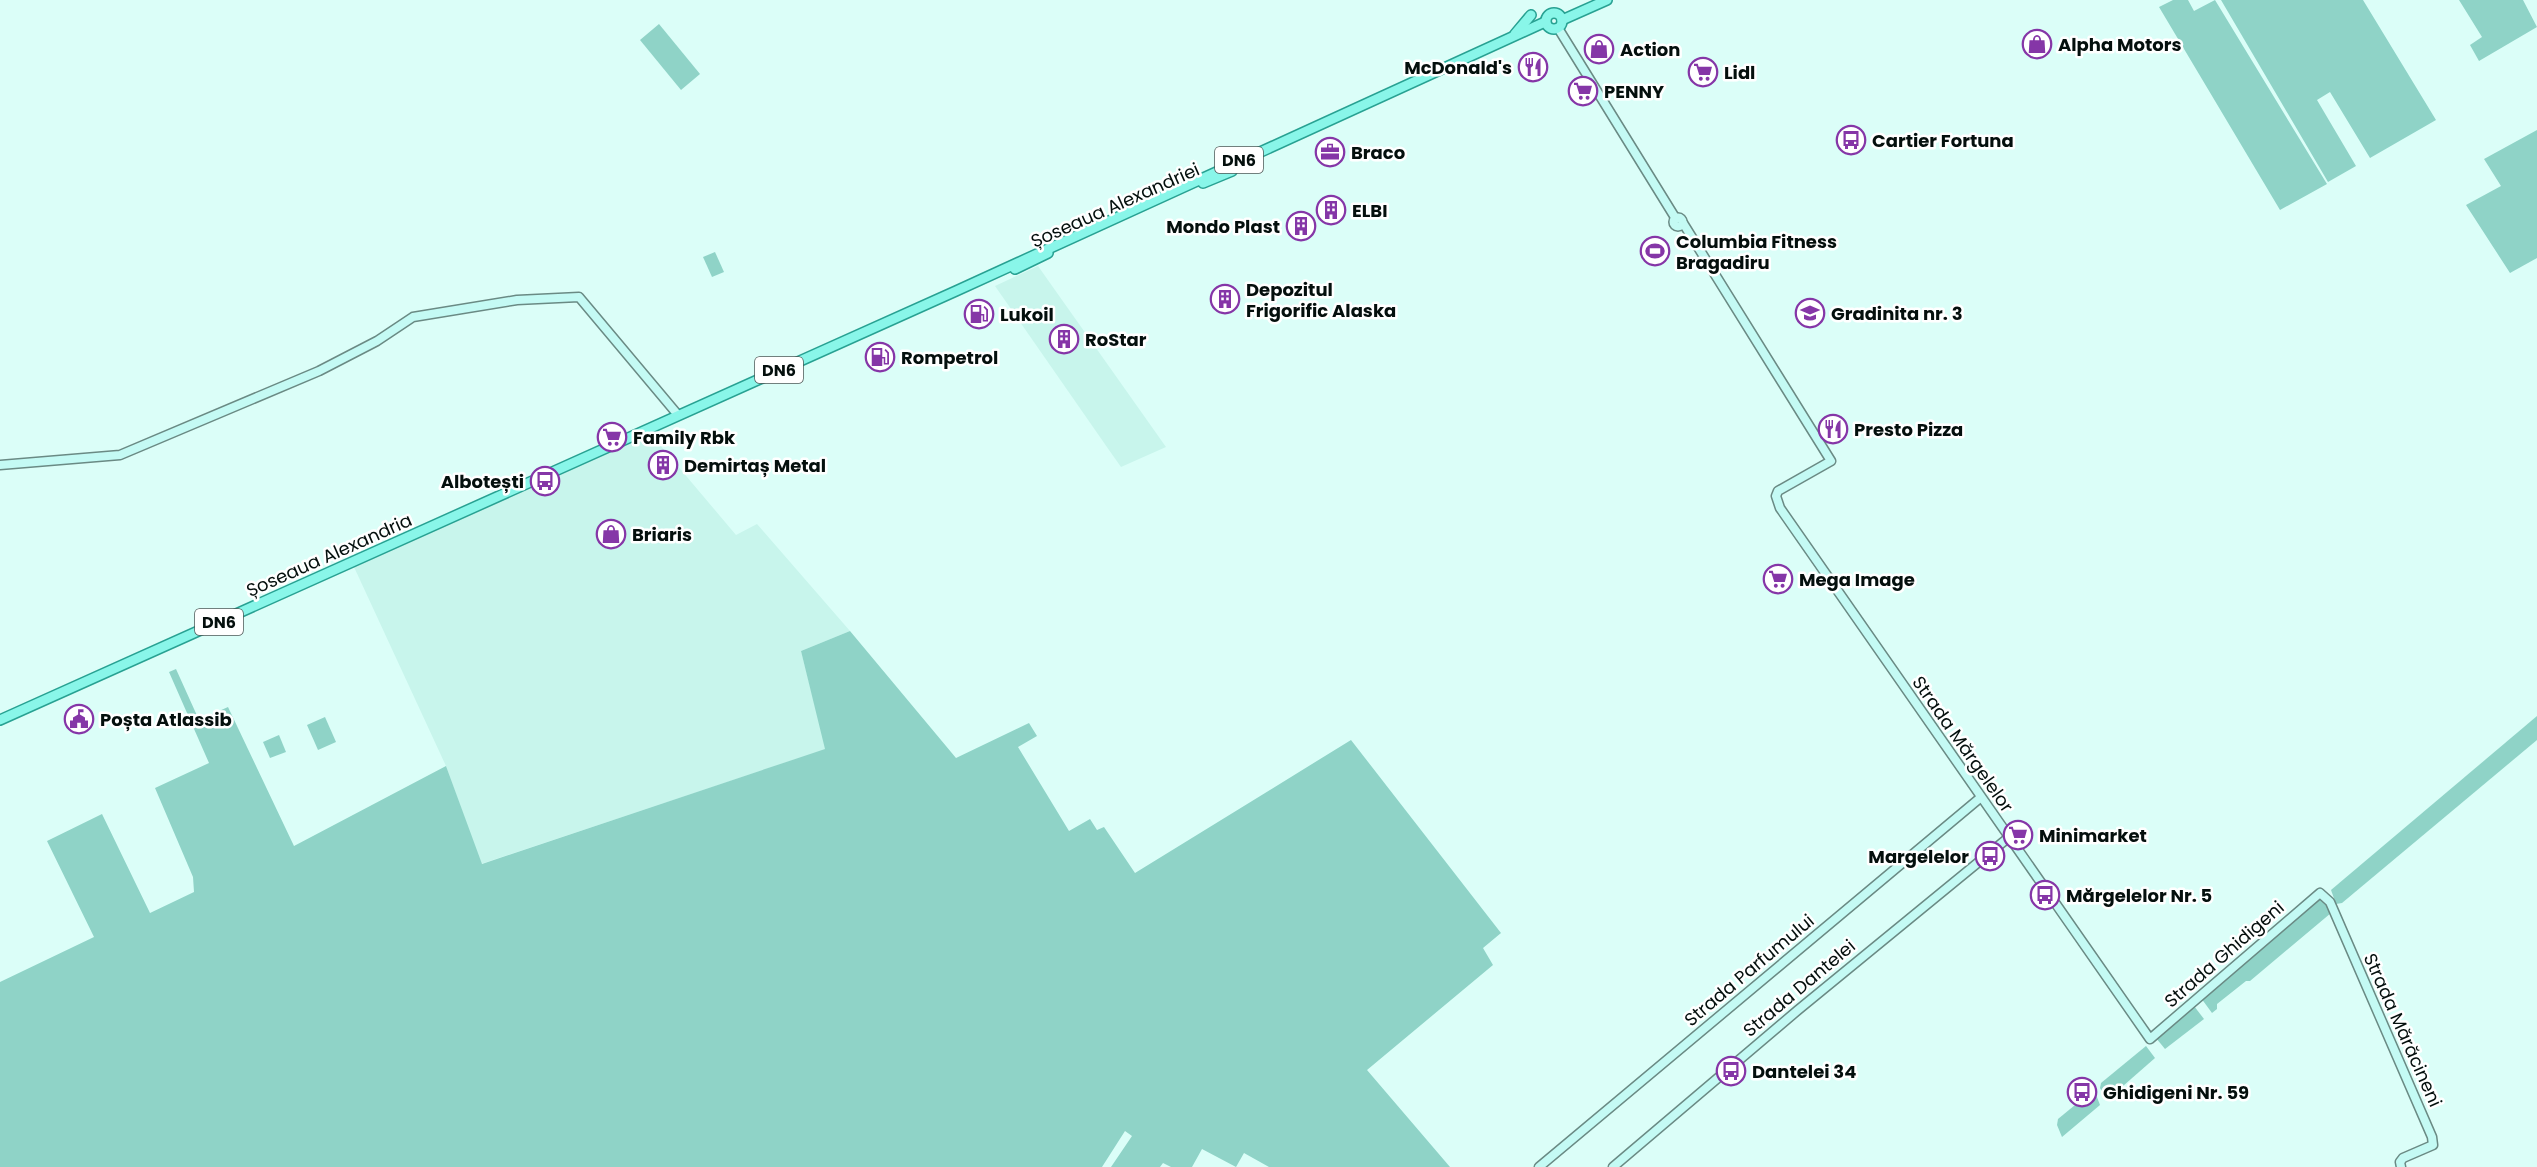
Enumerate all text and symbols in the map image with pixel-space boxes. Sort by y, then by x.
shop icon: Alpha Motors [2021,28,2053,60]
place label: Alpha Motors [2058,32,2181,57]
shop icon: Action [1583,33,1615,65]
place label: Action [1620,37,1680,62]
restaurant icon: McDonald's [1517,51,1549,83]
place label: McDonald's [1404,55,1512,80]
supermarket icon: Lidl [1687,56,1719,88]
place label: Lidl [1724,60,1755,85]
supermarket icon: PENNY [1567,75,1599,107]
place label: PENNY [1604,79,1664,104]
bus stop icon: Cartier Fortuna [1835,124,1867,156]
place label: Cartier Fortuna [1872,128,2014,153]
office icon: Braco [1314,136,1346,168]
place label: Braco [1351,140,1405,165]
road number: DN6 [1215,147,1263,173]
street label: Șoseaua Alexandriei [1027,157,1203,253]
building icon: ELBI [1315,194,1347,226]
place label: ELBI [1352,198,1388,223]
building icon: Mondo Plast [1285,210,1317,242]
place label: Mondo Plast [1166,214,1280,239]
place label: Columbia Fitness Bragadiru [1676,229,1837,275]
sports icon: Columbia Fitness Bragadiru [1639,235,1671,267]
place label: Depozitul Frigorific Alaska [1246,277,1396,323]
building icon: Depozitul Frigorific Alaska [1209,283,1241,315]
school or university icon: Gradinita nr. 3 [1794,297,1826,329]
fuel station icon: Lukoil [963,298,995,330]
place label: Gradinita nr. 3 [1831,301,1963,326]
place label: Lukoil [1000,302,1054,327]
building icon: RoStar [1048,323,1080,355]
place label: RoStar [1085,327,1147,352]
fuel station icon: Rompetrol [864,341,896,373]
place label: Rompetrol [901,345,998,370]
road number: DN6 [755,357,803,383]
restaurant icon: Presto Pizza [1817,413,1849,445]
place label: Presto Pizza [1854,417,1963,442]
supermarket icon: Family Rbk [596,421,628,453]
place label: Family Rbk [633,425,736,450]
building icon: Demirtaș Metal [647,449,679,481]
place label: Demirtaș Metal [684,453,826,478]
bus stop icon: Albotești [529,465,561,497]
place label: Albotești [441,469,524,494]
street label: Șoseaua Alexandria [242,507,416,603]
shop icon: Briaris [595,518,627,550]
place label: Briaris [632,522,692,547]
supermarket icon: Mega Image [1762,563,1794,595]
place label: Mega Image [1799,567,1915,592]
road number: DN6 [195,609,243,635]
street label: Strada Mărgelelor [1907,671,2020,817]
public building icon: Poșta Atlassib [63,703,95,735]
place label: Poșta Atlassib [100,707,232,732]
supermarket icon: Minimarket [2002,819,2034,851]
place label: Minimarket [2039,823,2147,848]
bus stop icon: Margelelor [1974,840,2006,872]
place label: Margelelor [1868,844,1969,869]
bus stop icon: Mărgelelor Nr. 5 [2029,879,2061,911]
place label: Mărgelelor Nr. 5 [2066,883,2212,908]
street label: Strada Ghidigeni [2159,895,2289,1013]
street label: Strada Parfumului [1679,908,1819,1032]
street label: Strada Dantelei [1738,934,1860,1042]
street label: Strada Mărăcineni [2358,949,2448,1111]
bus stop icon: Dantelei 34 [1715,1055,1747,1087]
place label: Dantelei 34 [1752,1059,1856,1084]
bus stop icon: Ghidigeni Nr. 59 [2066,1076,2098,1108]
place label: Ghidigeni Nr. 59 [2103,1080,2249,1105]

